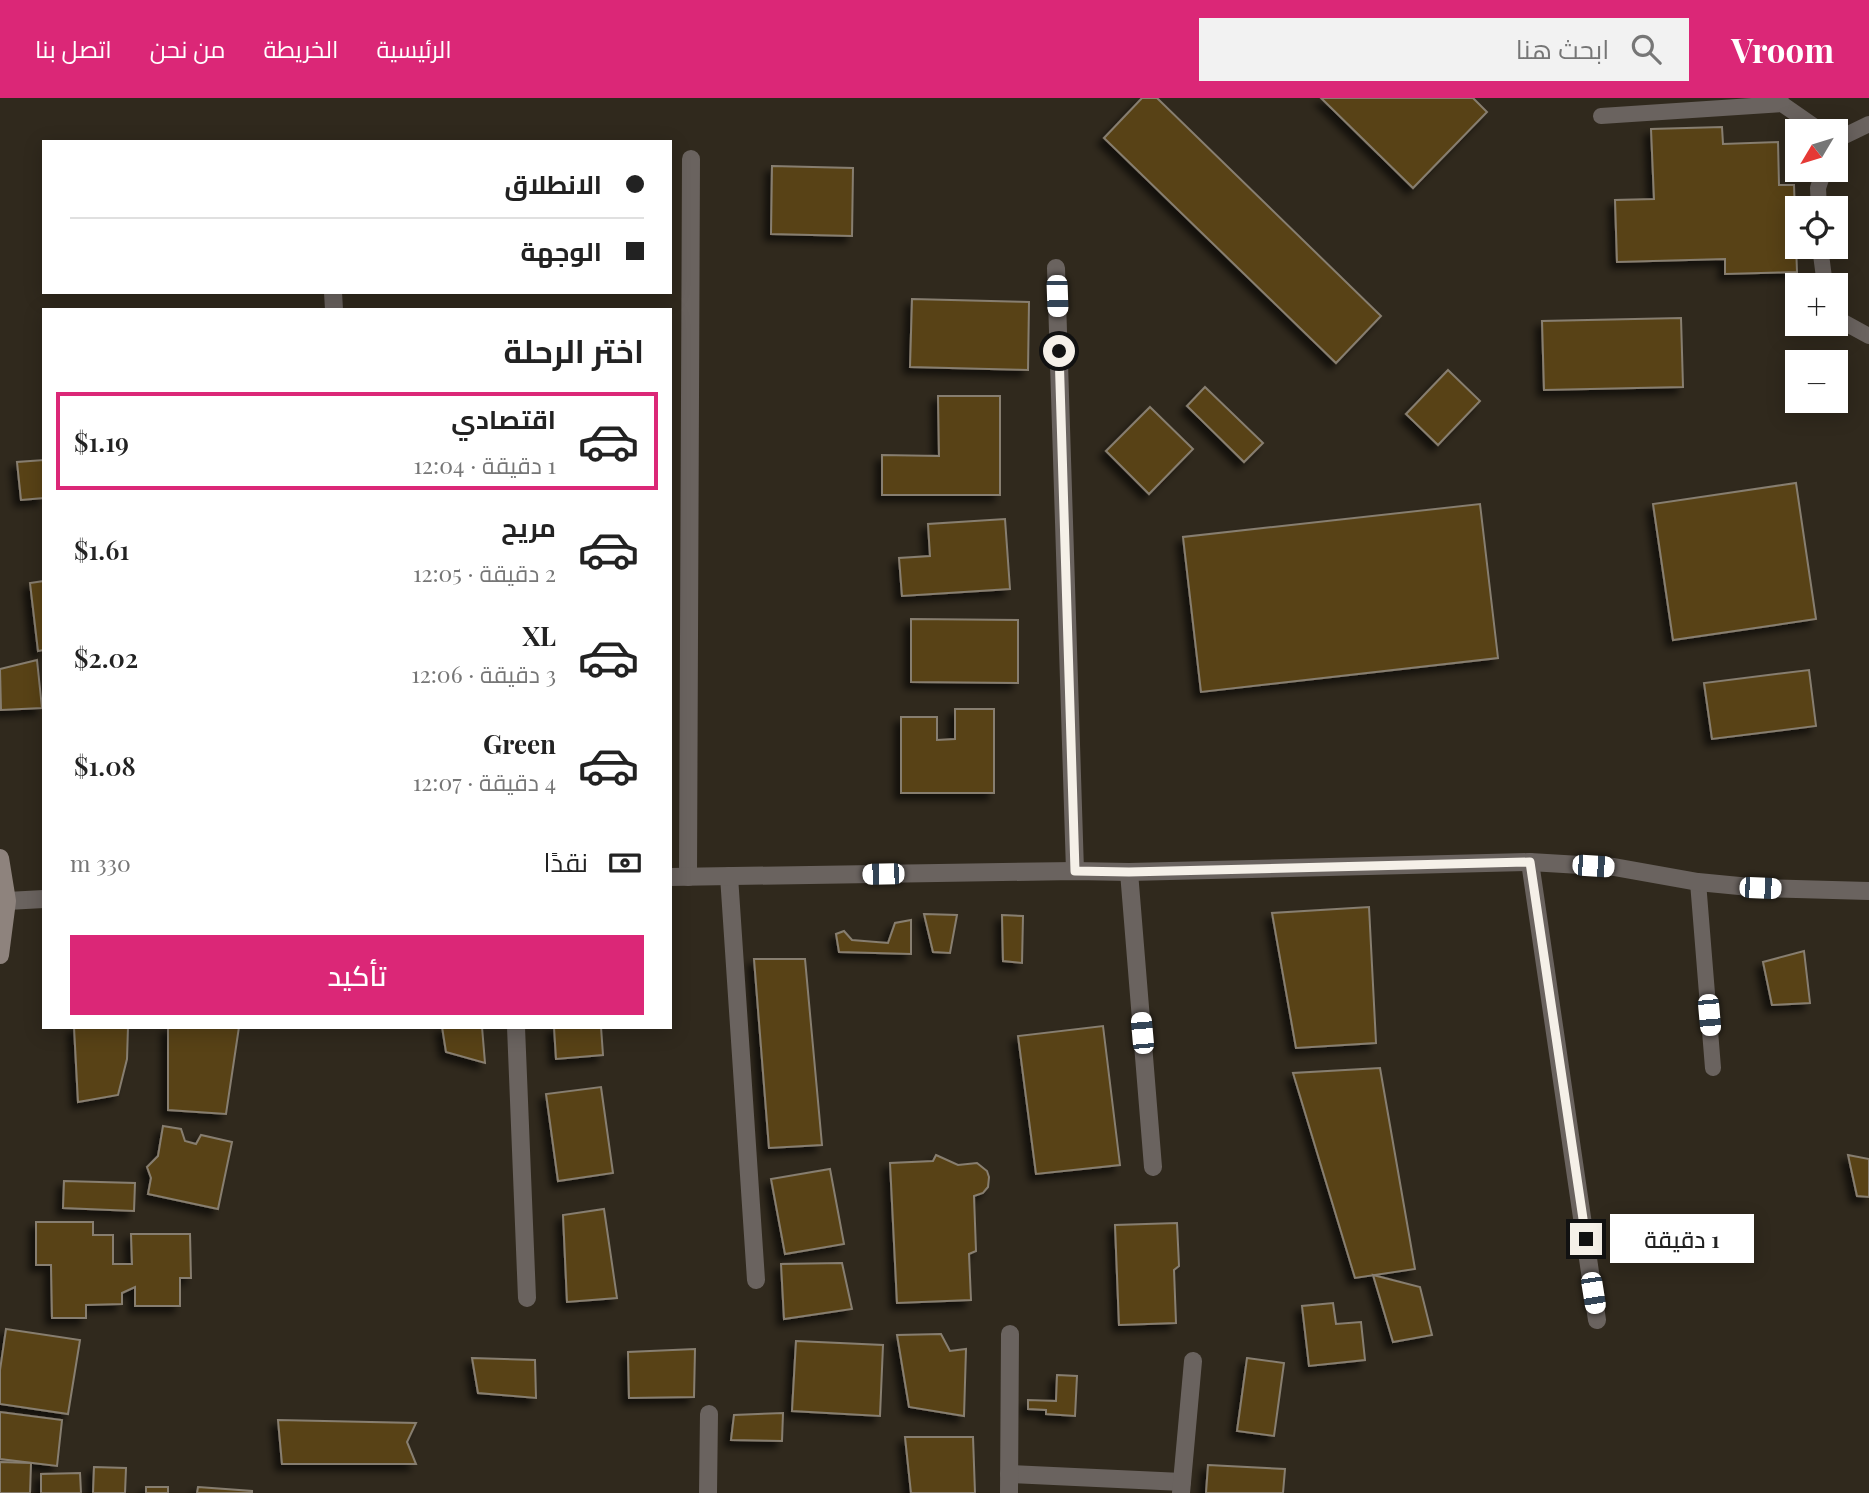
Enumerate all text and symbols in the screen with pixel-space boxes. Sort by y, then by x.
search box [1199,18,1689,81]
text: Vroom [1731,27,1834,71]
icon: search [1627,30,1665,68]
text: ابحث هنا [1516,31,1609,66]
text: اتصل بنا [35,32,112,64]
text: من نحن [150,32,225,64]
text: الخريطة [263,32,338,64]
text: الرئيسية [376,32,452,64]
north arrow [1785,119,1848,182]
map controls [1785,119,1848,413]
text: الانطلاق [504,166,602,201]
button: locate [1785,196,1848,259]
text: الوجهة [521,233,602,268]
button: + [1785,273,1848,336]
car [1046,275,1069,317]
text: اختر الرحلة [504,328,644,371]
route start [1043,335,1075,367]
button: − [1785,350,1848,413]
text: اقتصادي [451,401,556,436]
icon: car [577,410,640,473]
text: $1.19 [74,424,129,459]
text: 1 دقيقة · 12:04 [414,449,556,480]
text: مريح [501,509,556,544]
icon: car [577,518,640,581]
text: $1.61 [74,532,129,567]
text: 2 دقيقة · 12:05 [413,557,556,588]
text: XL [522,618,556,653]
icon: car [577,626,640,689]
text: $2.02 [74,640,138,675]
text: 3 دقيقة · 12:06 [411,658,556,689]
text: Green [483,726,556,761]
icon: car [577,734,640,797]
text: $1.08 [74,748,136,783]
text: 4 دقيقة · 12:07 [413,766,556,797]
text: نقدًا [544,844,588,879]
icon: cash [606,844,644,882]
text: 330 m [70,847,131,878]
car [1572,854,1615,878]
car [862,863,905,885]
car [1739,877,1782,899]
button: تأكيد [70,935,644,1015]
car [1697,993,1722,1037]
car [1130,1011,1155,1055]
callout: 1 دقيقة [1610,1214,1754,1264]
route end [1570,1223,1602,1255]
text: 1 دقيقة [1644,1223,1720,1254]
car [1580,1271,1607,1315]

